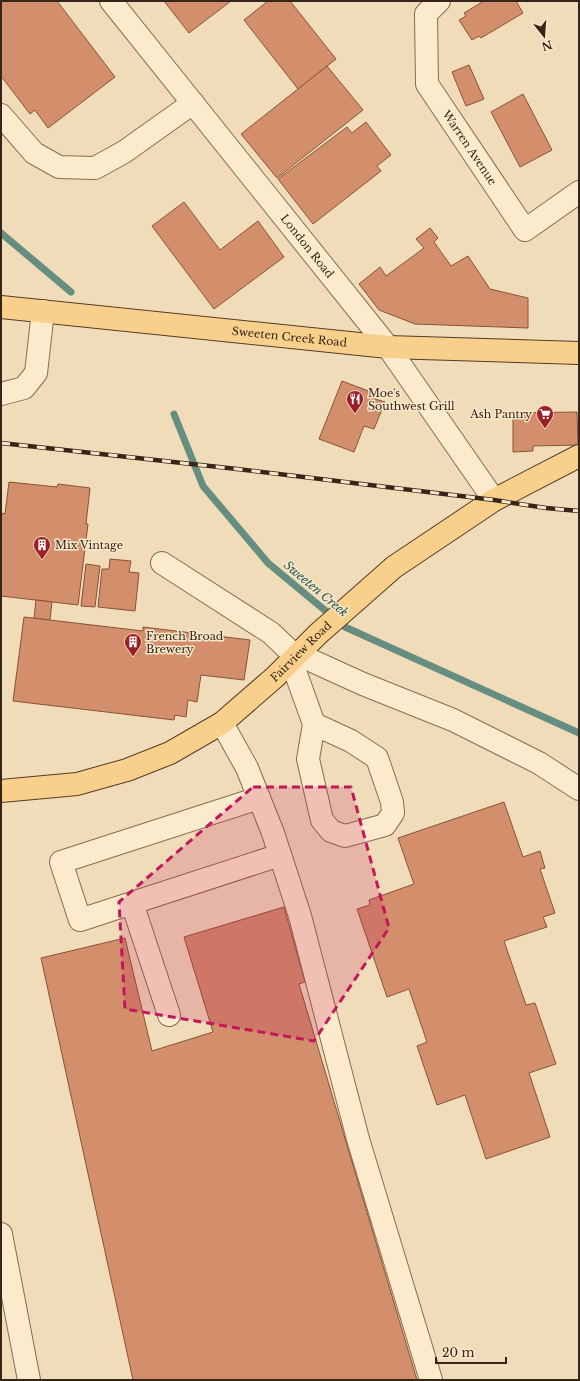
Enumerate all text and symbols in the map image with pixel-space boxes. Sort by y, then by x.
north arrow [524,16,564,56]
text: N [539,37,554,54]
street label: Warren Avenue [439,107,500,188]
street label: London Road [278,211,337,281]
street label: Sweeten Creek Road [231,324,348,350]
place label: Moe's Southwest Grill [368,386,455,413]
restaurant icon: Moe's Southwest Grill [345,389,365,414]
supermarket icon: Ash Pantry [535,404,555,429]
place label: Ash Pantry [469,407,532,421]
building icon: Mix Vintage [32,535,52,560]
place label: Mix Vintage [55,538,123,552]
water label: Sweeten Creek [281,557,352,620]
street label: Fairview Road [267,618,335,685]
place label: French Broad Brewery [146,629,224,656]
building icon: French Broad Brewery [123,632,143,657]
scale bar [436,1339,506,1365]
text: 20 m [442,1345,474,1360]

